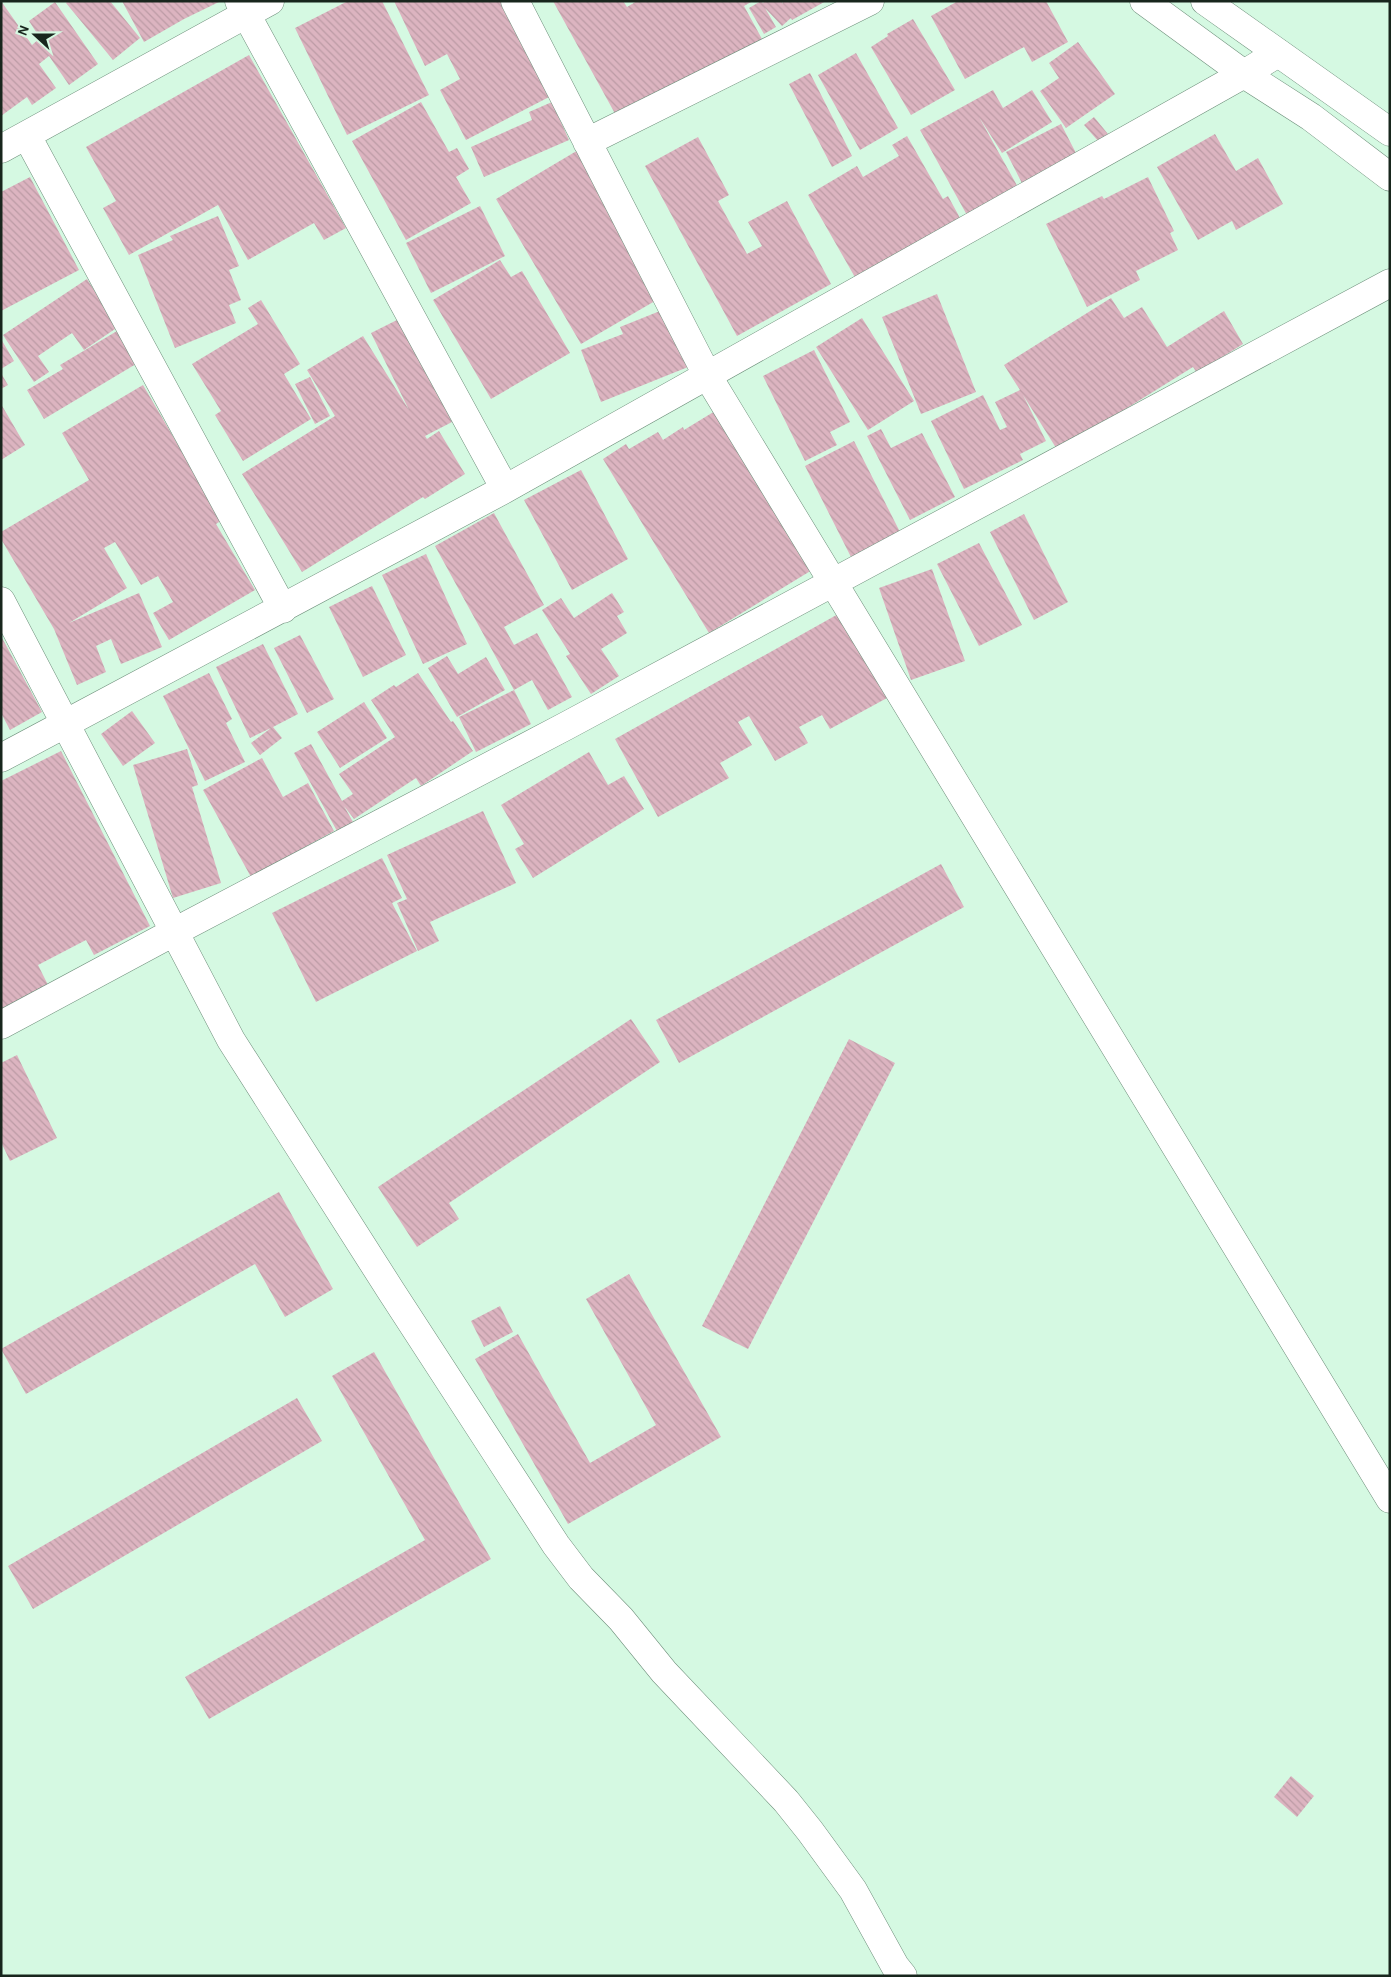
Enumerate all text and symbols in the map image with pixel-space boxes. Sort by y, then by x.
north arrow [10,10,60,60]
text: N [14,23,33,38]

